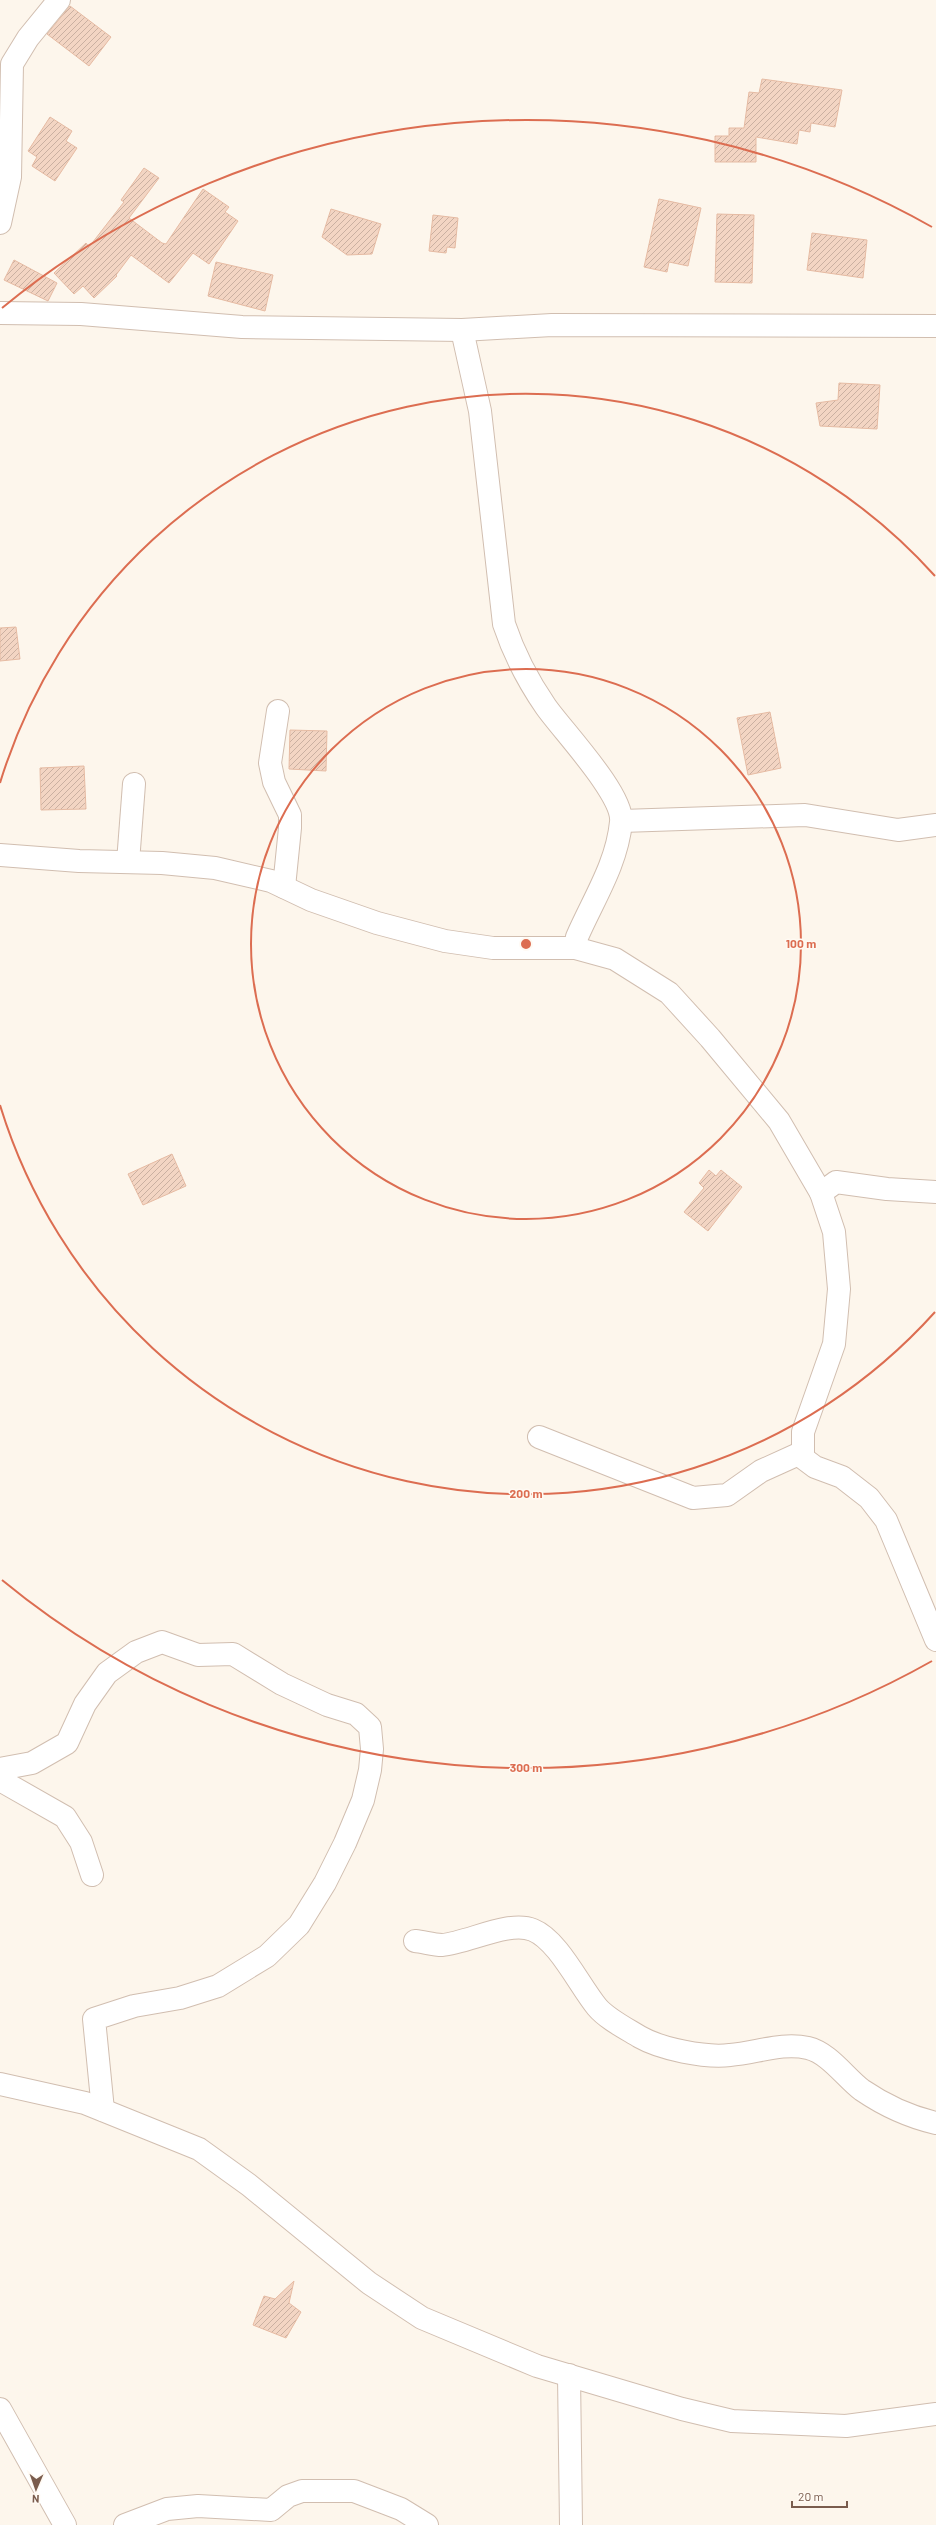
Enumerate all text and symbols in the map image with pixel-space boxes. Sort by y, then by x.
text: 100 m [786,936,816,950]
centre of rings [519,937,533,951]
text: 200 m [510,1486,542,1500]
text: 300 m [510,1760,542,1774]
north arrow [16,2469,56,2509]
scale bar [792,2483,847,2509]
text: 20 m [798,2489,824,2503]
text: N [32,2493,40,2506]

